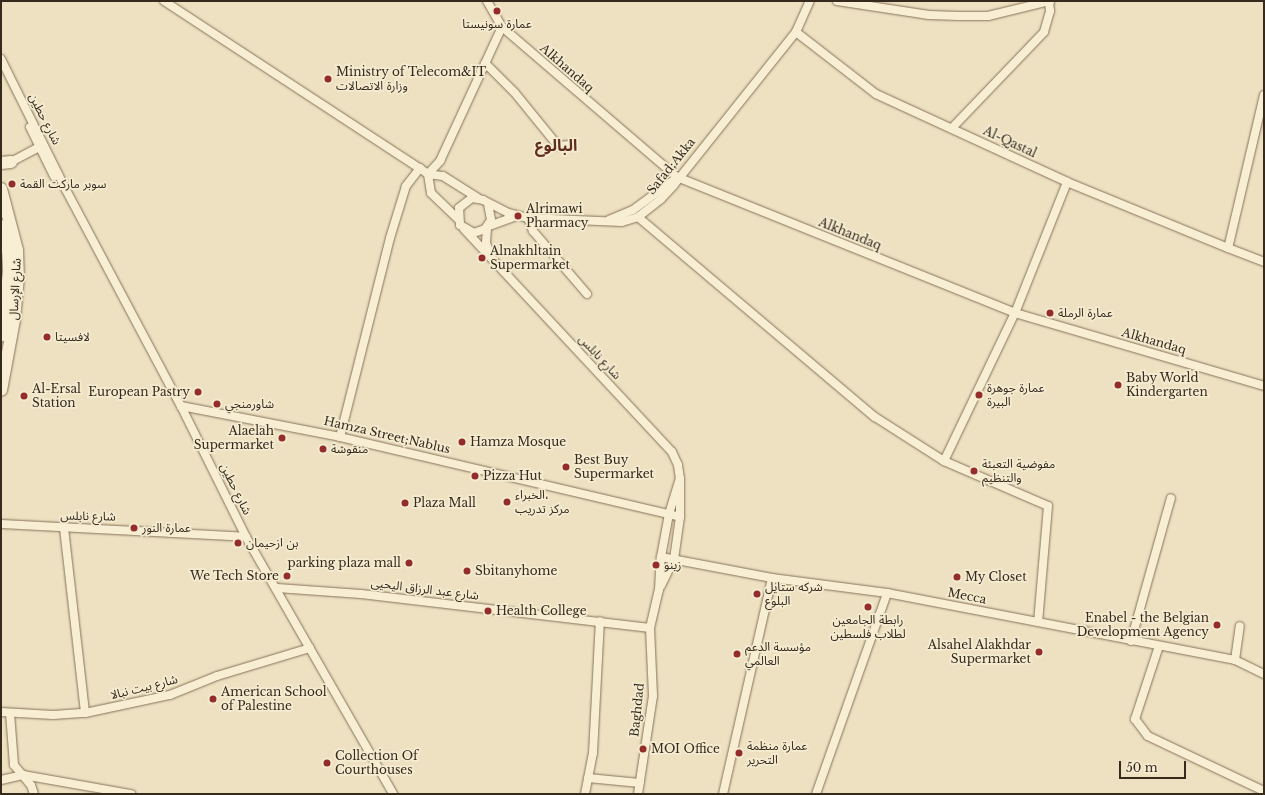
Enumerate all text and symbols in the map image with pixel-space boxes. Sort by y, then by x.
marker: عمارة سونيستا [492,6,502,16]
place label: عمارة سونيستا [462,17,532,31]
street label: Alkhandaq [537,41,597,95]
place label: Ministry of Telecom&IT وزارة الاتصالات [336,65,487,93]
marker: Ministry of Telecom&IT وزارة الاتصالات [323,74,333,84]
street label: شارع حطين [26,91,64,147]
street label: Al-Qastal [981,123,1039,161]
district label: البالوع [535,135,577,155]
street label: Safad;Akka [644,135,698,197]
place label: سوبر ماركت القمة [20,177,106,191]
marker: سوبر ماركت القمة [7,179,17,189]
place label: Alrimawi Pharmacy [526,202,588,230]
marker: Alrimawi Pharmacy [513,211,523,221]
street label: Alkhandaq [817,215,883,253]
place label: Alnakhltain Supermarket [490,244,570,272]
marker: Alnakhltain Supermarket [477,253,487,263]
street label: شارع الإرسال [6,258,24,320]
place label: عمارة الرملة [1058,306,1113,320]
marker: عمارة الرملة [1045,308,1055,318]
street label: Alkhandaq [1120,325,1188,357]
place label: لافسيتا [55,330,90,344]
marker: لافسيتا [42,332,52,342]
street label: شارع نابلس [576,332,624,382]
place label: Baby World Kindergarten [1126,371,1208,399]
marker: Baby World Kindergarten [1113,380,1123,390]
place label: عمارة جوهرة البيرة [987,381,1044,409]
place label: Al-Ersal Station [32,382,81,410]
place label: European Pastry [88,385,190,399]
marker: European Pastry [193,387,203,397]
marker: عمارة جوهرة البيرة [974,390,984,400]
marker: Al-Ersal Station [19,391,29,401]
place label: شاورمنجي [225,397,274,411]
marker: شاورمنجي [212,399,222,409]
street label: Hamza Street;Nablus [322,413,452,457]
place label: Alaelah Supermarket [194,424,274,452]
marker: Alaelah Supermarket [277,433,287,443]
place label: Hamza Mosque [470,435,566,449]
marker: Hamza Mosque [457,437,467,447]
place label: منقوشة [331,442,368,456]
marker: منقوشة [318,444,328,454]
place label: Best Buy Supermarket [574,453,654,481]
place label: مفوضية التعبئة والتنظيم [982,457,1055,485]
street label: شارع حطين [217,461,255,517]
marker: Best Buy Supermarket [561,462,571,472]
marker: مفوضية التعبئة والتنظيم [969,466,979,476]
place label: Pizza Hut [483,469,542,483]
marker: Pizza Hut [470,471,480,481]
place label: الخبراء، مركز تدريب [515,488,569,516]
place label: Plaza Mall [413,496,476,510]
marker: الخبراء، مركز تدريب [502,497,512,507]
marker: Plaza Mall [400,498,410,508]
street label: شارع نابلس [60,508,116,524]
place label: عمارة النور [142,521,191,535]
marker: عمارة النور [129,523,139,533]
place label: بن ازحيمان [246,536,298,550]
marker: بن ازحيمان [233,538,243,548]
place label: parking plaza mall [287,556,401,570]
marker: parking plaza mall [404,558,414,568]
place label: زينو [664,558,681,572]
marker: زينو [651,560,661,570]
place label: Sbitanyhome [475,564,557,578]
marker: Sbitanyhome [462,566,472,576]
place label: We Tech Store [190,569,279,583]
place label: My Closet [965,570,1027,584]
marker: We Tech Store [282,571,292,581]
marker: My Closet [952,572,962,582]
street label: شارع عبد الرزاق اليحيى [370,575,480,603]
place label: شركه ستايل البلوع [765,580,823,608]
street label: Mecca [946,585,988,607]
marker: شركه ستايل البلوع [752,589,762,599]
marker: رابطة الجامعين لطلاب فلسطين [863,602,873,612]
place label: Health College [496,604,587,618]
marker: Health College [483,606,493,616]
place label: Enabel - the Belgian Development Agency [1076,611,1209,639]
place label: رابطة الجامعين لطلاب فلسطين [830,613,906,641]
marker: Enabel - the Belgian Development Agency [1212,620,1222,630]
place label: Alsahel Alakhdar Supermarket [927,638,1031,666]
place label: مؤسسة الدعم العالمي [745,640,811,668]
marker: Alsahel Alakhdar Supermarket [1034,647,1044,657]
marker: مؤسسة الدعم العالمي [732,649,742,659]
street label: شارع بيت نبالا [109,672,179,702]
street label: Baghdad [627,682,647,738]
place label: American School of Palestine [221,685,327,713]
marker: American School of Palestine [208,694,218,704]
place label: عمارة منظمة التحرير [747,739,807,767]
place label: MOI Office [651,742,720,756]
marker: MOI Office [638,744,648,754]
marker: عمارة منظمة التحرير [734,748,744,758]
place label: Collection Of Courthouses [335,749,418,777]
scale bar [1121,753,1188,779]
marker: Collection Of Courthouses [322,758,332,768]
text: 50 m [1126,760,1158,775]

